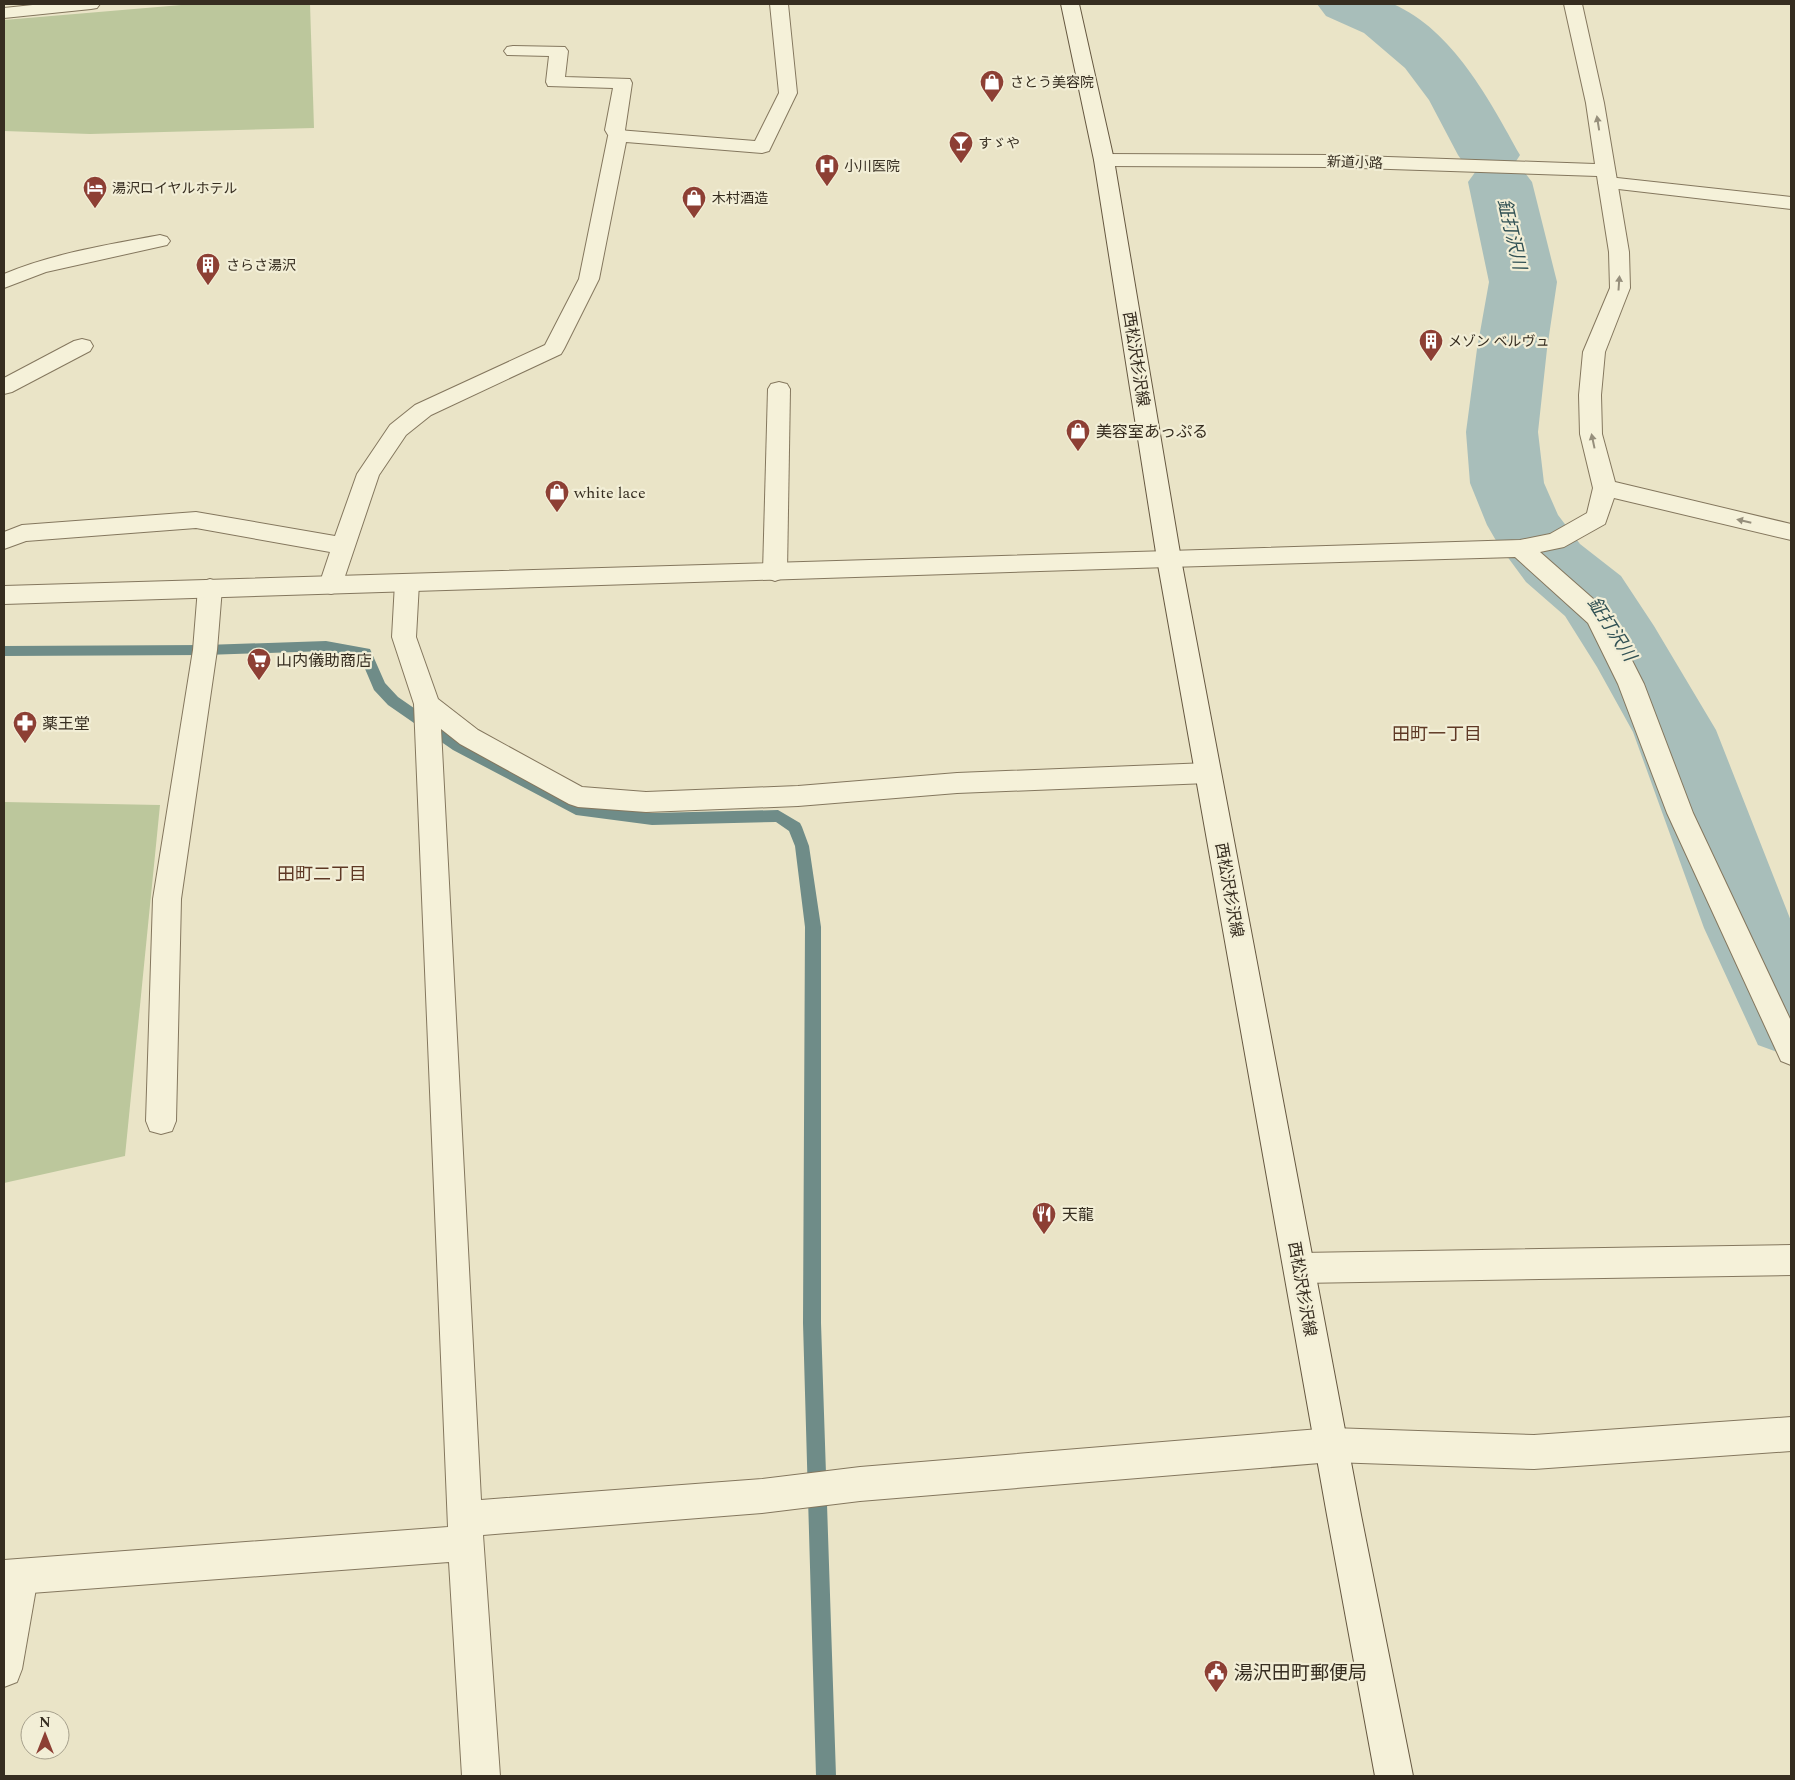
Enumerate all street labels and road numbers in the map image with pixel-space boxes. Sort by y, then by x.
street label: 新道小路 [1327,151,1383,174]
street label: 西松沢杉沢線 [1117,310,1155,408]
street label: 西松沢杉沢線 [1209,841,1249,940]
street label: 西松沢杉沢線 [1282,1240,1322,1339]

